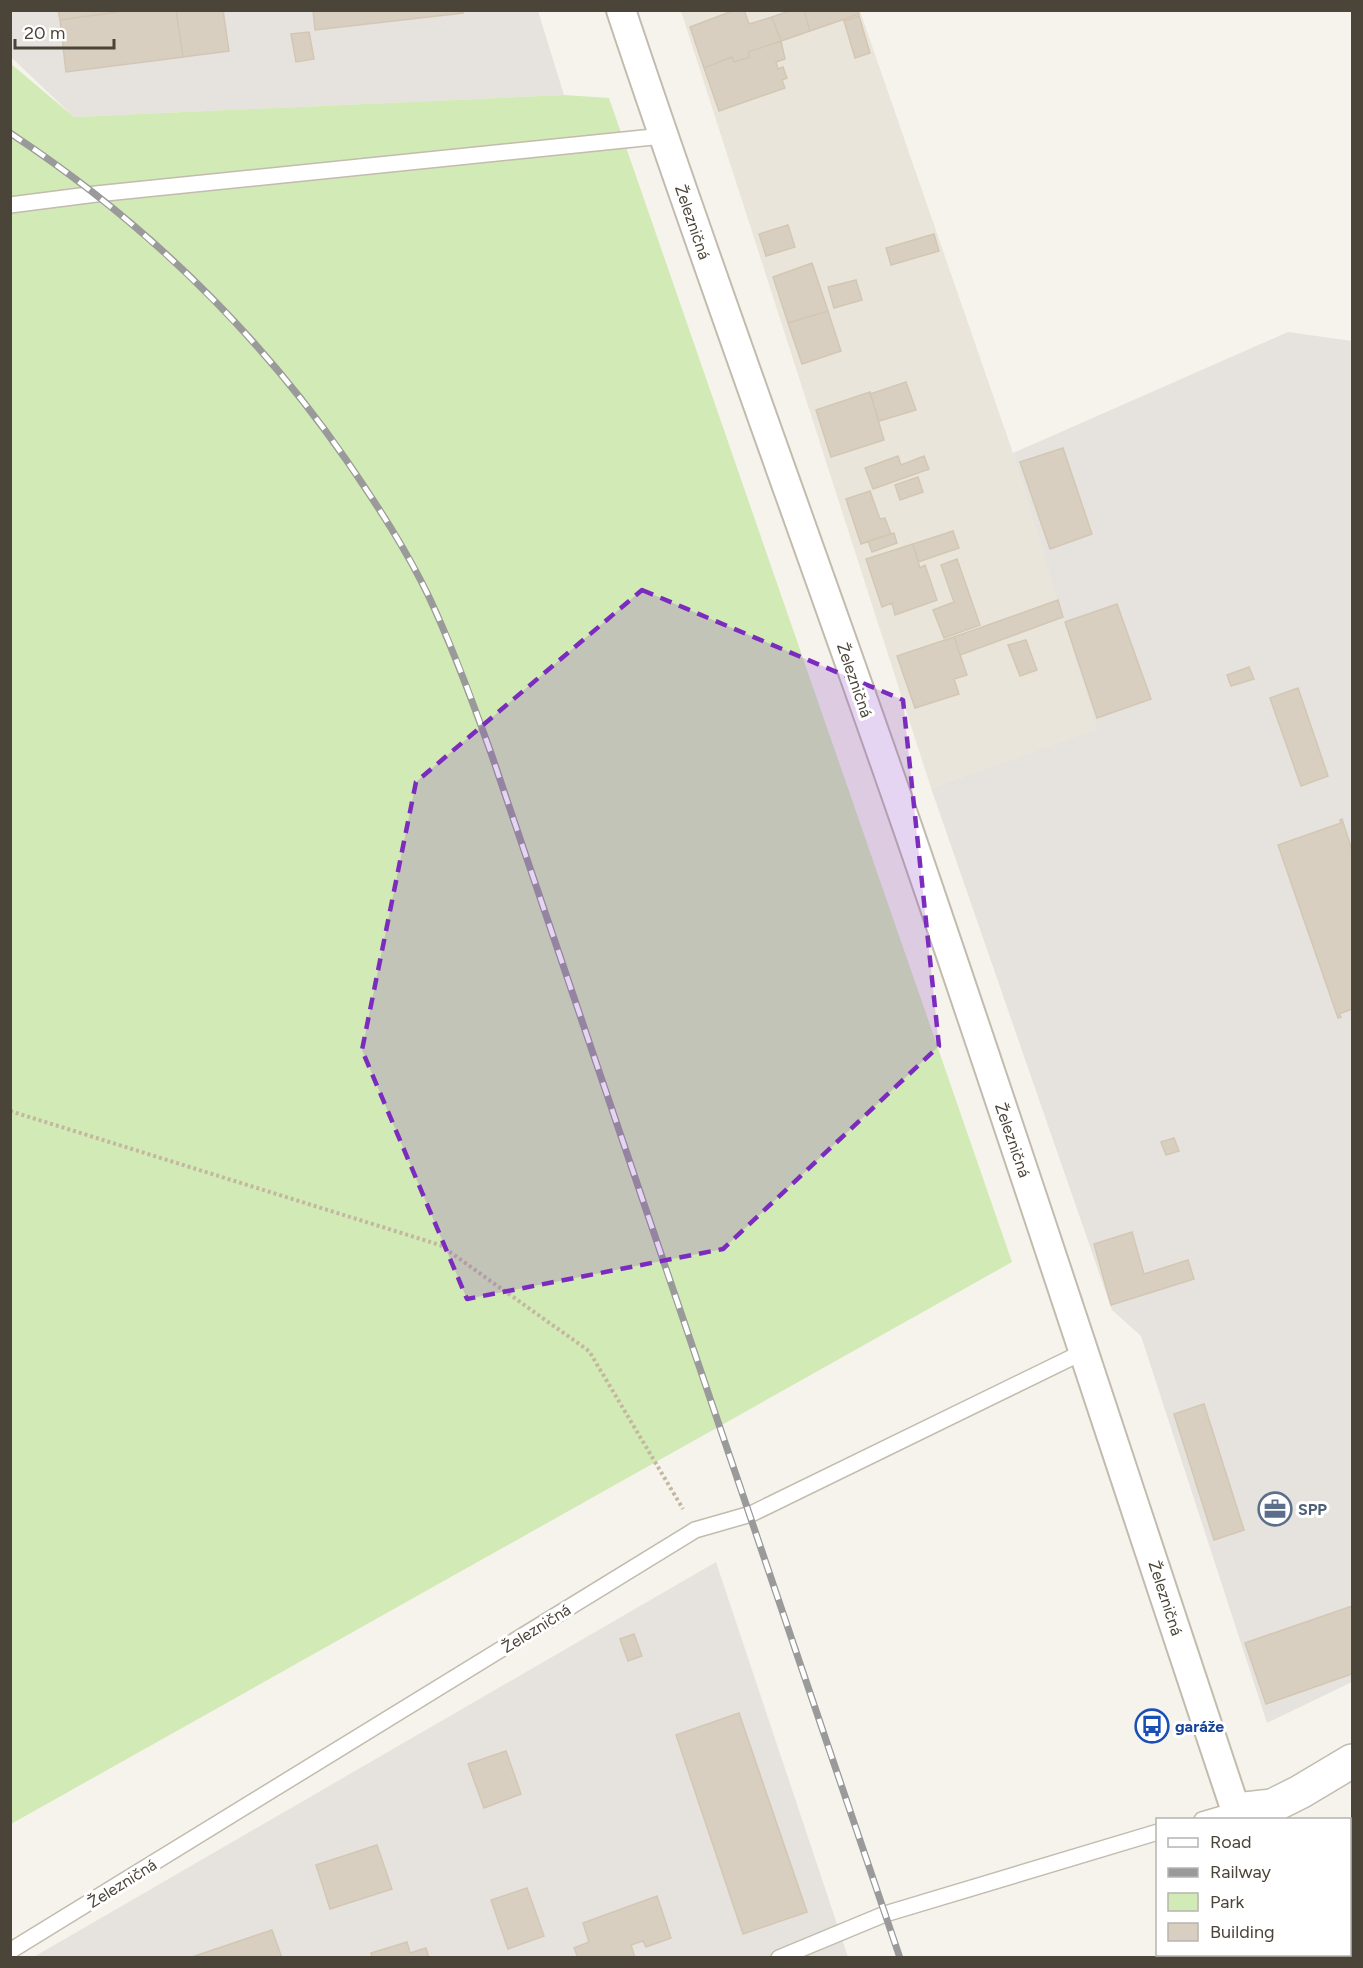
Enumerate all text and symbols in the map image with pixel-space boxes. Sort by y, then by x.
scale bar [15,12,114,50]
text: 20 m [24,22,65,44]
street label: Železničná [671,182,714,262]
street label: Železničná [833,640,876,720]
street label: Železničná [991,1100,1034,1180]
office icon: SPP [1257,1491,1293,1527]
place label: SPP [1298,1500,1327,1519]
street label: Železničná [1145,1558,1187,1638]
street label: Železničná [498,1600,574,1657]
bus stop icon: garáže [1134,1708,1170,1744]
place label: garáže [1175,1717,1224,1736]
legend [1156,1818,1351,1956]
text: Road [1210,1831,1251,1853]
street label: Železničná [84,1855,160,1912]
text: Railway [1210,1861,1272,1883]
text: Park [1210,1891,1245,1913]
text: Building [1210,1921,1275,1943]

